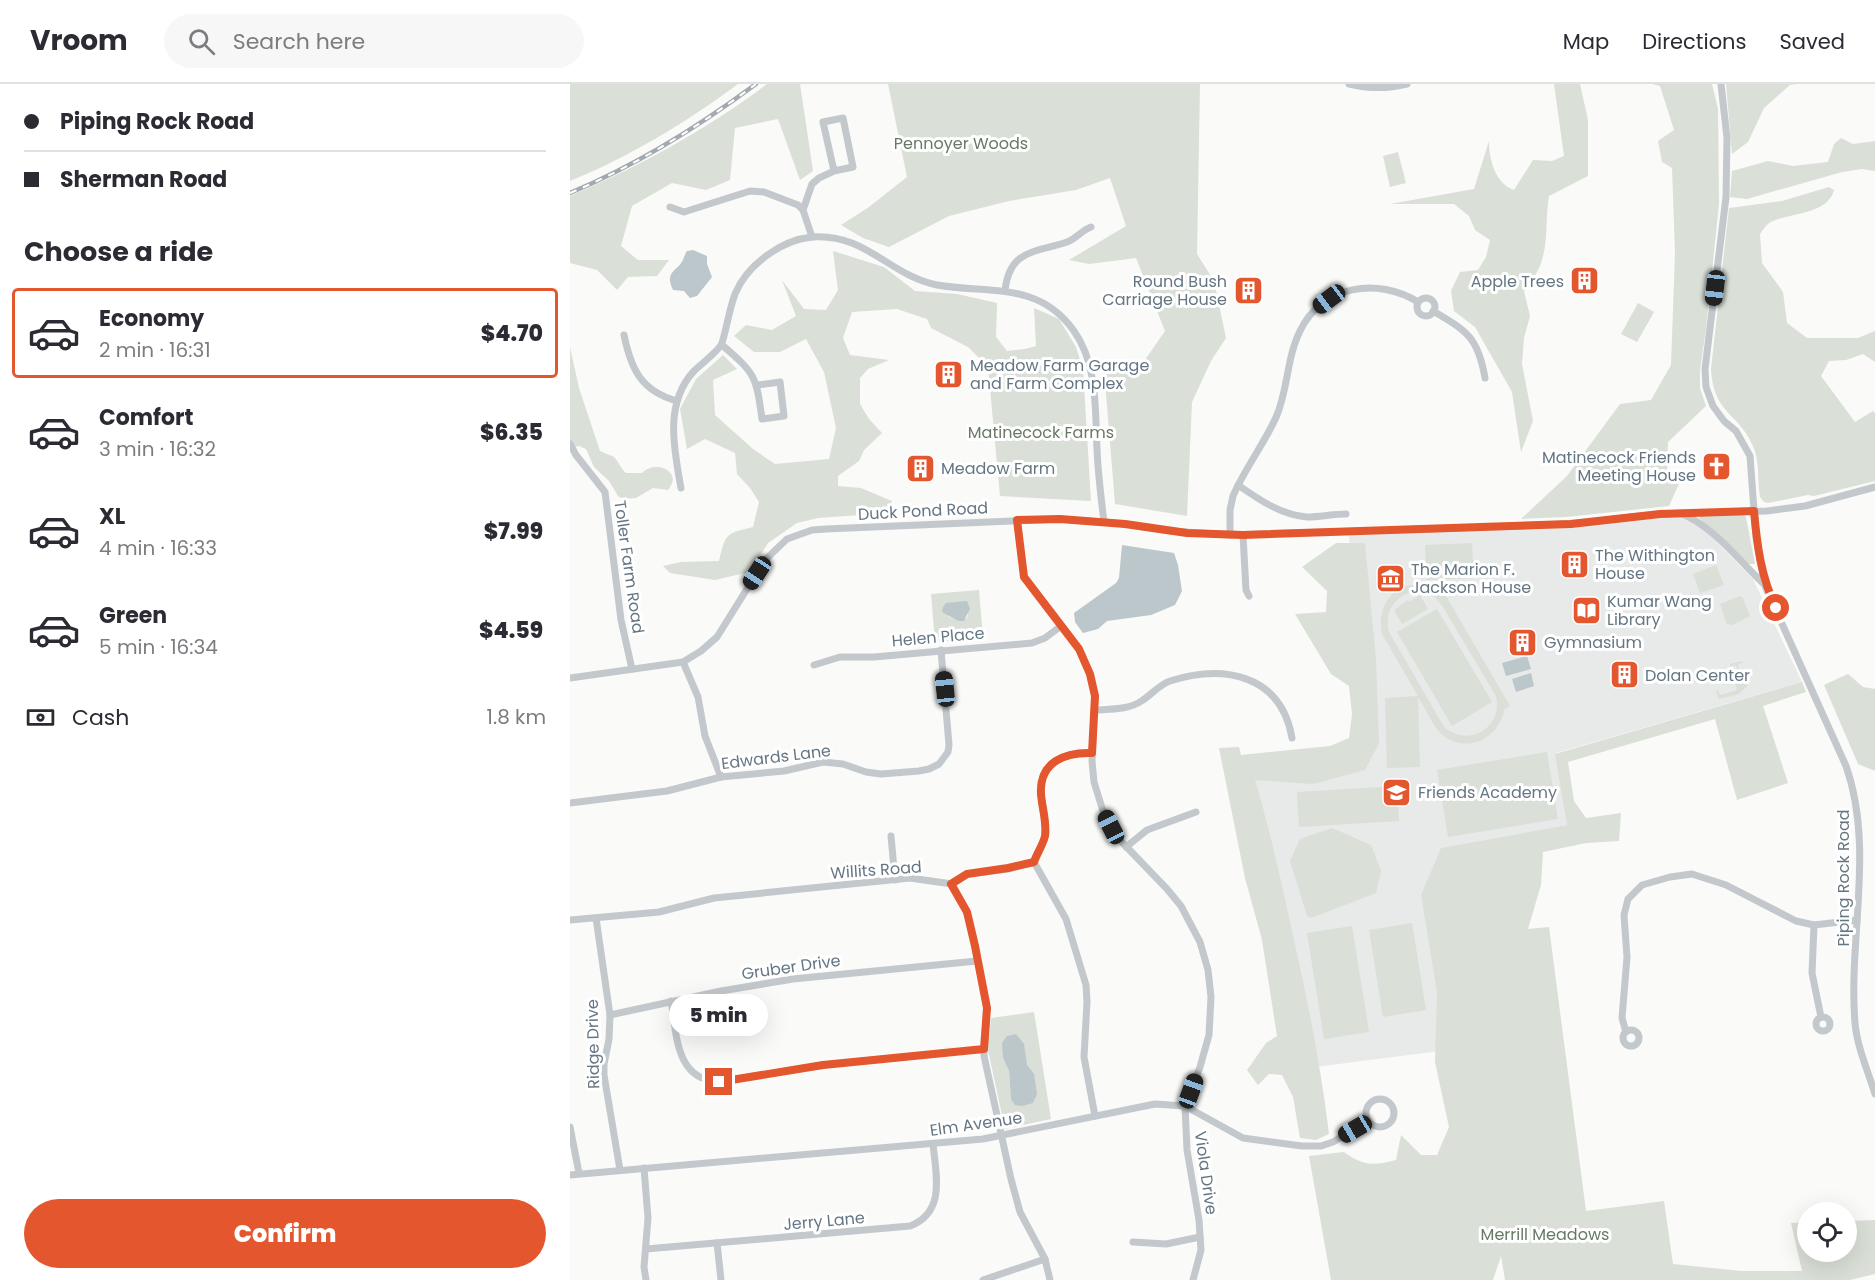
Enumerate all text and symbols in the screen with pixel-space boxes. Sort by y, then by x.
search box [164,14,584,68]
text: Vroom [30,21,128,60]
icon: search [185,25,218,58]
text: Search here [233,26,365,57]
text: Map [1563,27,1609,56]
text: Directions [1642,27,1746,56]
text: Saved [1779,27,1845,56]
text: Piping Rock Road [60,106,254,137]
park label: Pennoyer Woods [894,132,1028,155]
text: Sherman Road [60,164,227,195]
text: Choose a ride [24,233,213,270]
building icon: Apple Trees [1569,265,1601,297]
car [1704,269,1726,307]
place label: Round Bush Carriage House [1102,270,1227,311]
place label: Apple Trees [1471,270,1564,293]
building icon: Round Bush Carriage House [1232,274,1264,306]
car [1309,281,1349,317]
text: Economy [99,303,204,334]
icon: car [27,306,81,360]
text: $4.70 [481,318,543,349]
text: 2 min · 16:31 [99,336,211,364]
place label: Meadow Farm Garage and Farm Complex [970,354,1149,395]
building icon: Meadow Farm Garage and Farm Complex [933,358,965,390]
text: Comfort [99,402,193,433]
icon: car [27,405,81,459]
text: $6.35 [480,417,543,448]
park label: Matinecock Farms [968,421,1114,444]
text: 3 min · 16:32 [99,435,216,463]
place label: Matinecock Friends Meeting House [1542,446,1696,487]
church icon: Matinecock Friends Meeting House [1701,450,1733,482]
building icon: Meadow Farm [904,452,936,484]
place label: Meadow Farm [941,457,1055,480]
street label: Duck Pond Road [857,496,989,526]
street label: Toller Farm Road [608,499,650,635]
text: XL [99,501,125,532]
icon: car [27,504,81,558]
text: $7.99 [484,516,543,547]
text: 4 min · 16:33 [99,534,217,562]
place label: The Withington House [1595,544,1715,585]
building icon: The Withington House [1558,548,1590,580]
car [740,553,774,593]
place label: The Marion F. Jackson House [1411,558,1531,599]
museum icon: The Marion F. Jackson House [1374,562,1406,594]
place label: Kumar Wang Library [1607,590,1712,631]
library icon: Kumar Wang Library [1570,594,1602,626]
route start [1762,594,1789,621]
text: Green [99,600,167,631]
icon: car [27,603,81,657]
text: $4.59 [479,615,543,646]
street label: Helen Place [891,621,985,653]
building icon: Gymnasium [1507,626,1539,658]
place label: Gymnasium [1544,631,1642,654]
text: 5 min · 16:34 [99,633,218,661]
building icon: Dolan Center [1608,659,1640,691]
place label: Dolan Center [1645,664,1750,687]
car [934,670,956,708]
icon: cash [24,701,57,734]
text: Cash [72,702,129,733]
text: 1.8 km [487,703,546,731]
street label: Edwards Lane [720,739,832,775]
school or university icon: Friends Academy [1381,776,1413,808]
place label: Friends Academy [1418,781,1557,804]
car [1095,807,1127,847]
street label: Piping Rock Road [1832,809,1855,947]
street label: Willits Road [830,855,922,885]
street label: Gruber Drive [740,949,842,985]
callout: 5 min [670,995,768,1037]
street label: Ridge Drive [581,999,605,1089]
text: 5 min [689,1001,748,1029]
route end [705,1068,732,1095]
car [1176,1071,1206,1111]
street label: Elm Avenue [928,1106,1024,1142]
car [1335,1112,1375,1146]
street label: Viola Drive [1189,1130,1223,1216]
button: Confirm [24,1199,546,1268]
map controls [1797,1202,1857,1262]
button: locate [1797,1202,1857,1262]
street label: Jerry Lane [782,1206,866,1236]
park label: Merrill Meadows [1481,1223,1609,1246]

